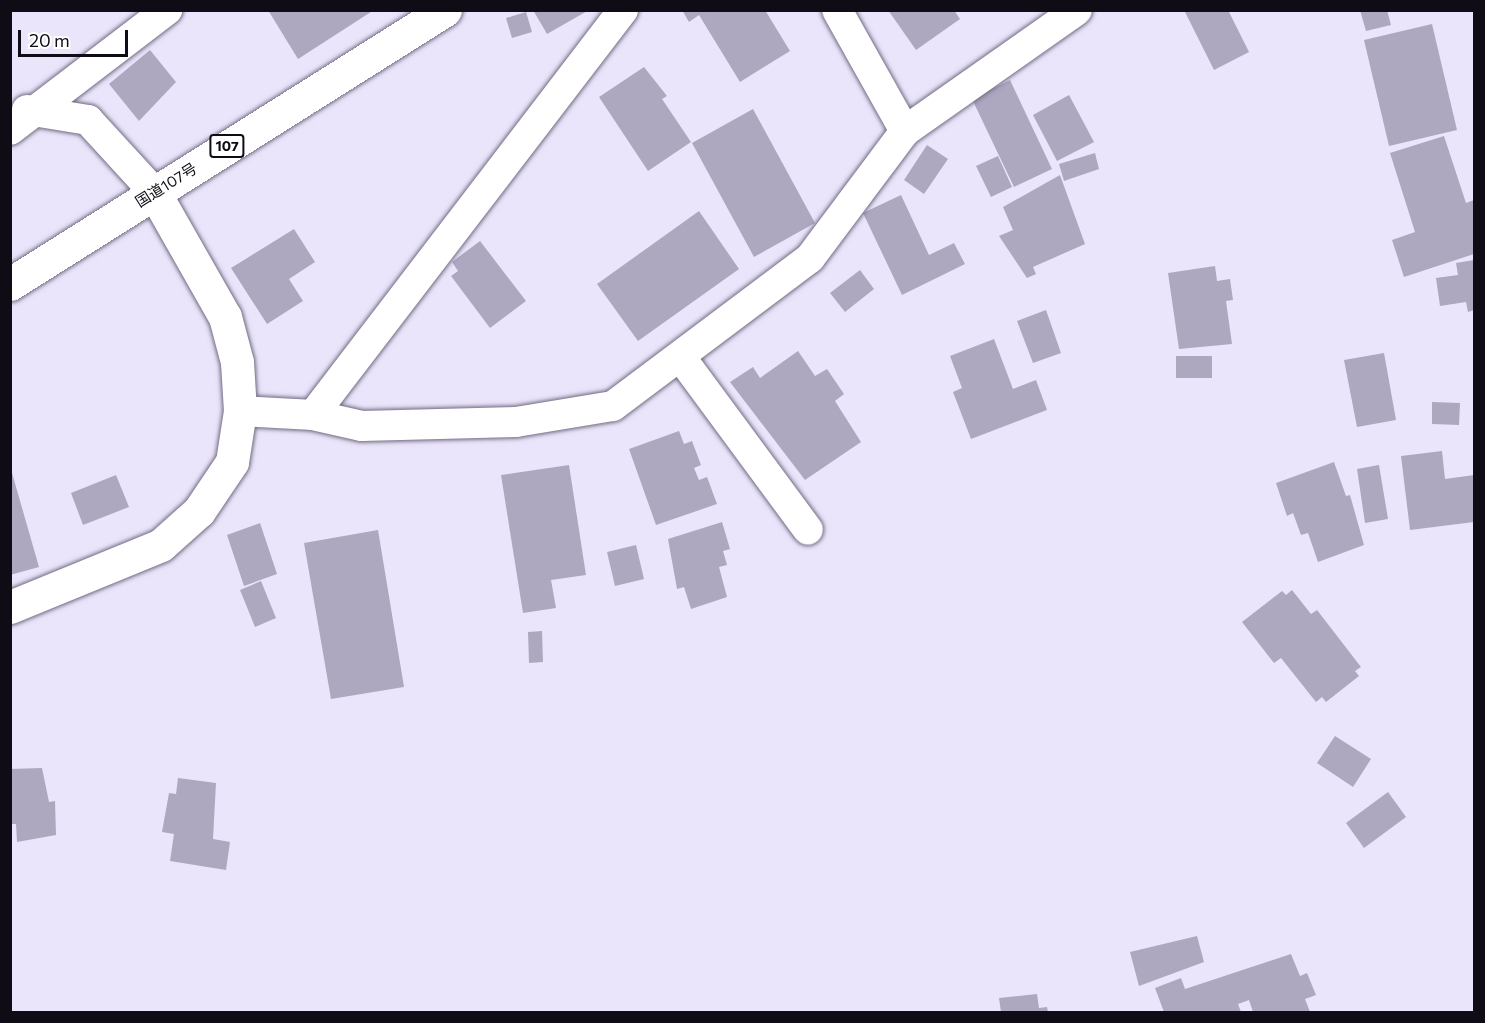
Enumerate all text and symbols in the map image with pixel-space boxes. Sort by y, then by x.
scale bar [21,18,130,56]
text: 20 m [29,29,70,51]
road number: 107 [209,135,245,157]
street label: 国道107号 [132,159,200,211]

